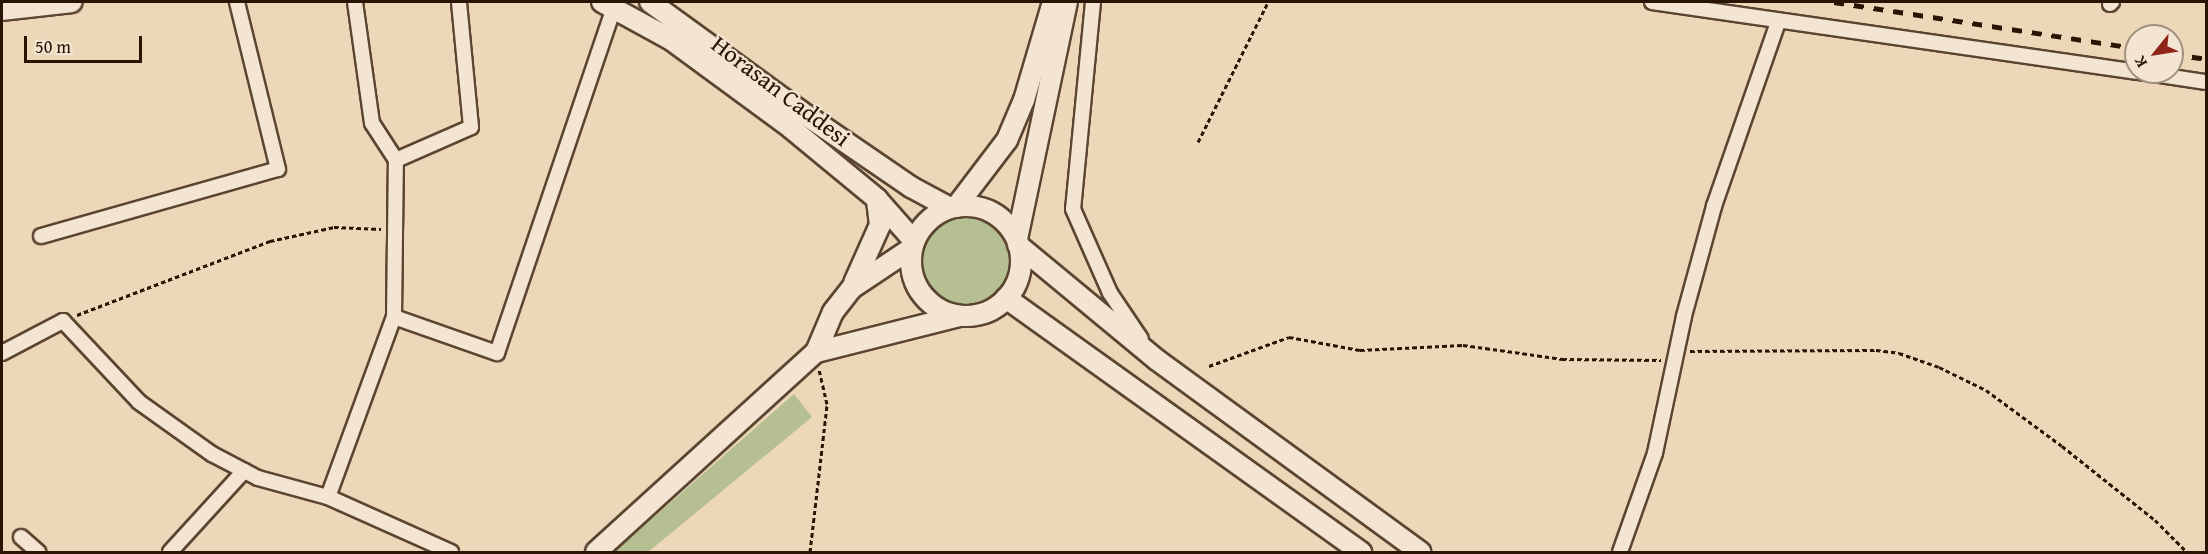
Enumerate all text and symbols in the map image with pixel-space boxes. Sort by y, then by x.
scale bar [27,24,146,62]
north arrow [2124,24,2184,84]
street label: Horasan Caddesi [706,29,856,153]
text: 50 m [35,33,71,60]
text: K [2127,52,2153,72]

